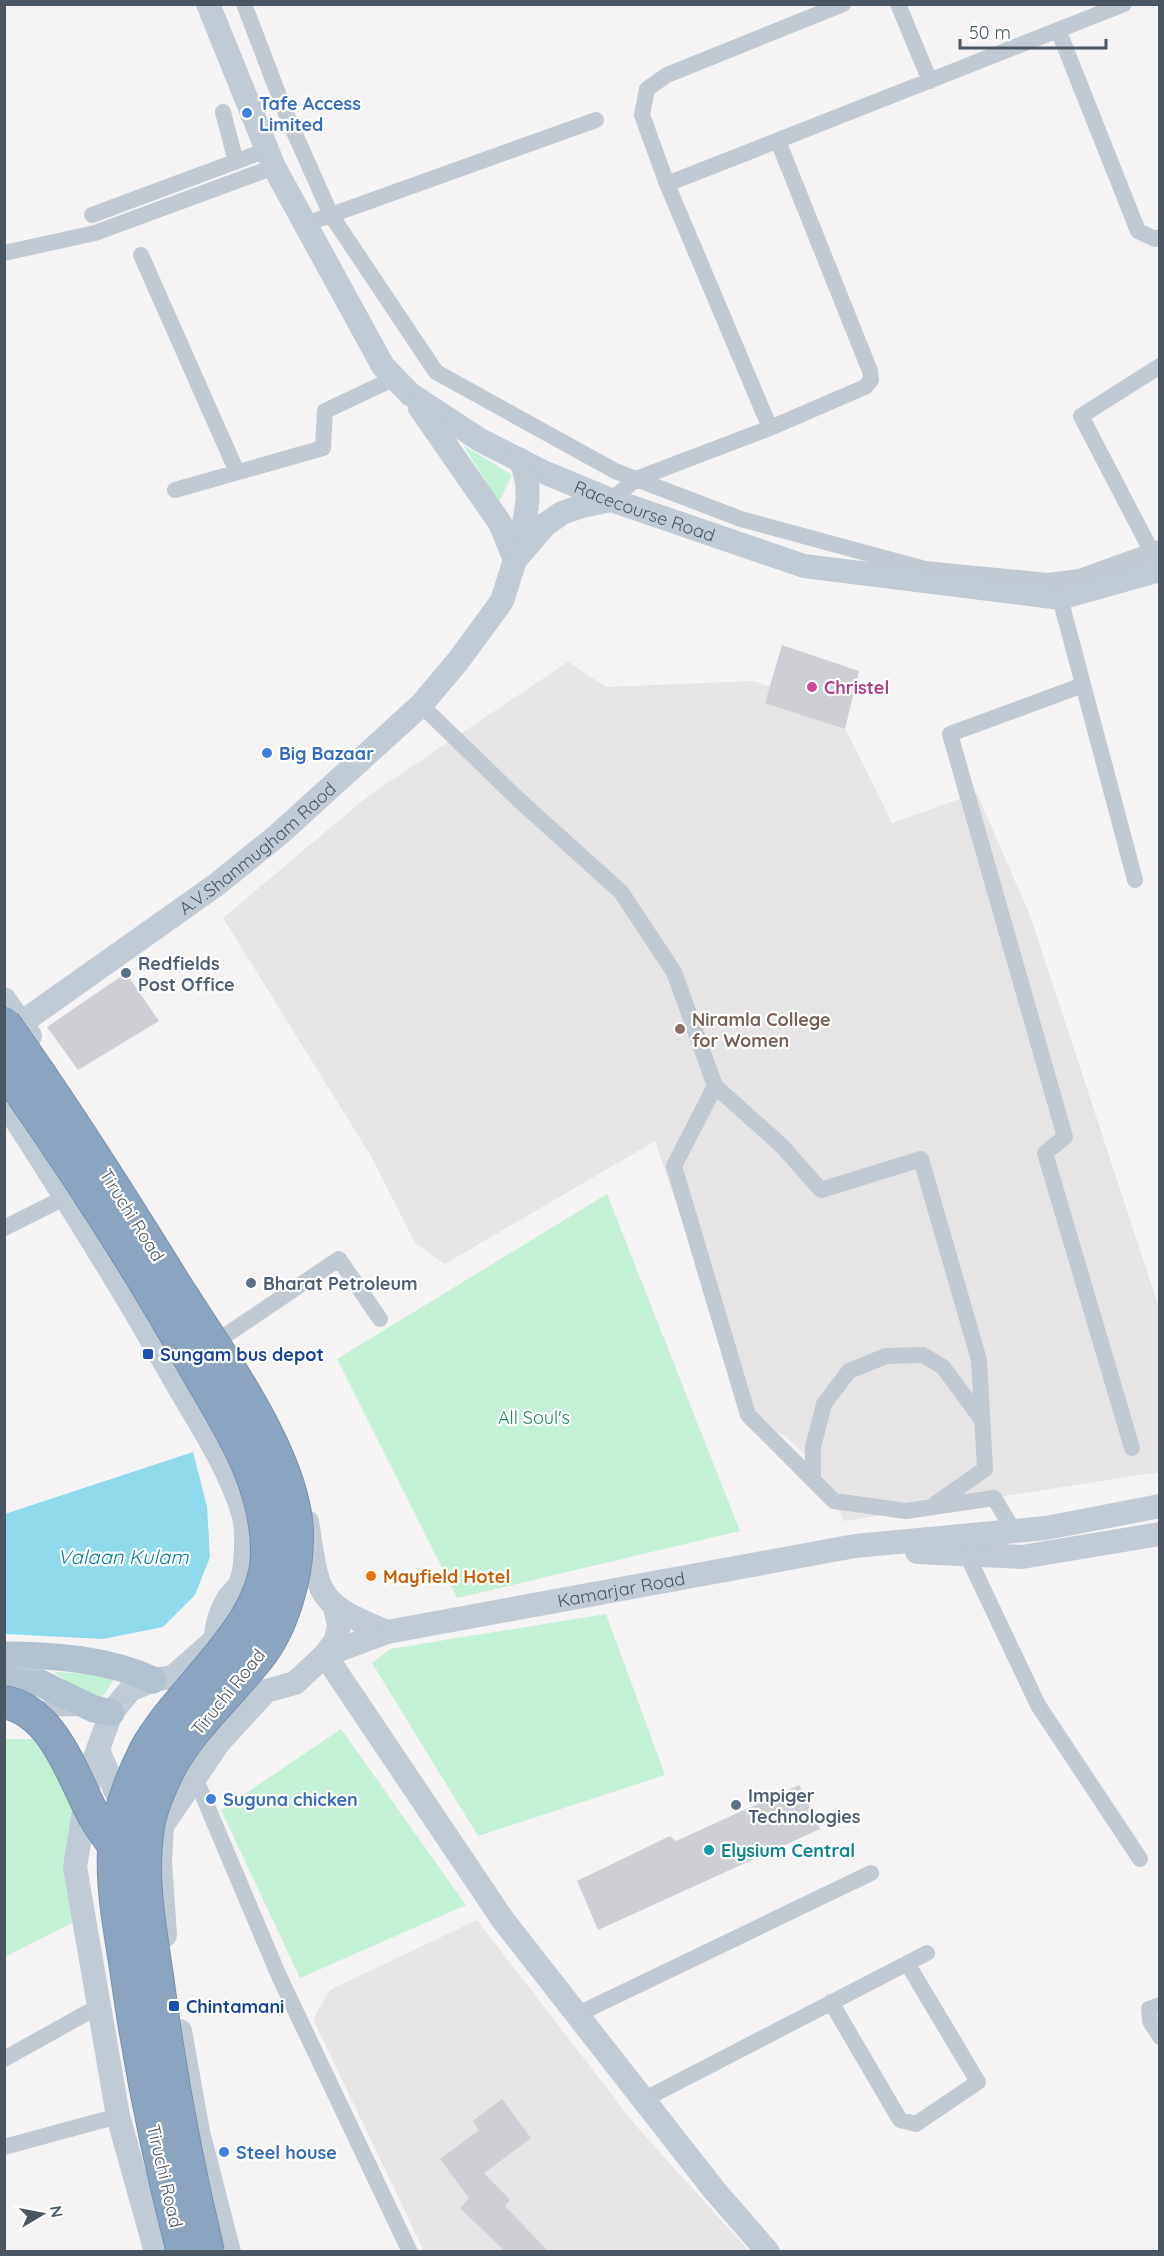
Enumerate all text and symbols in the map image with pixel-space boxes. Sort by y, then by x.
scale bar [960,12,1106,50]
text: 50 m [969,21,1011,44]
place label: Tafe Access Limited [259,92,361,136]
marker: Tafe Access Limited [240,106,254,120]
street label: Racecourse Road [571,475,718,546]
place label: Christel [824,676,889,699]
marker: Christel [805,680,819,694]
place label: Big Bazaar [279,742,374,765]
marker: Big Bazaar [260,746,274,760]
street label: A.V.Shanmugham Raod [174,777,340,919]
place label: Redfields Post Office [138,952,235,996]
marker: Redfields Post Office [119,966,133,980]
place label: Niramla College for Women [692,1008,831,1052]
marker: Niramla College for Women [673,1022,687,1036]
street label: Tiruchi Road [94,1164,170,1266]
place label: Bharat Petroleum [263,1272,418,1295]
marker: Bharat Petroleum [244,1276,258,1290]
place label: Sungam bus depot [160,1343,324,1366]
marker: Sungam bus depot [141,1347,155,1361]
park label: All Soul's [498,1406,570,1429]
water label: Valaan Kulam [58,1544,189,1569]
place label: Mayfield Hotel [383,1565,510,1588]
street label: Kamarjar Road [555,1566,687,1612]
marker: Mayfield Hotel [364,1569,378,1583]
street label: Tiruchi Road [186,1644,270,1740]
place label: Impiger Technologies [748,1784,861,1828]
place label: Suguna chicken [223,1788,358,1811]
marker: Suguna chicken [204,1792,218,1806]
marker: Impiger Technologies [729,1798,743,1812]
place label: Elysium Central [721,1839,855,1862]
marker: Elysium Central [702,1843,716,1857]
place label: Chintamani [186,1995,284,2018]
marker: Chintamani [167,1999,181,2013]
street label: Tiruchi Road [142,2122,188,2230]
place label: Steel house [236,2141,337,2164]
marker: Steel house [217,2145,231,2159]
north arrow [12,2184,72,2244]
text: N [46,2204,68,2219]

